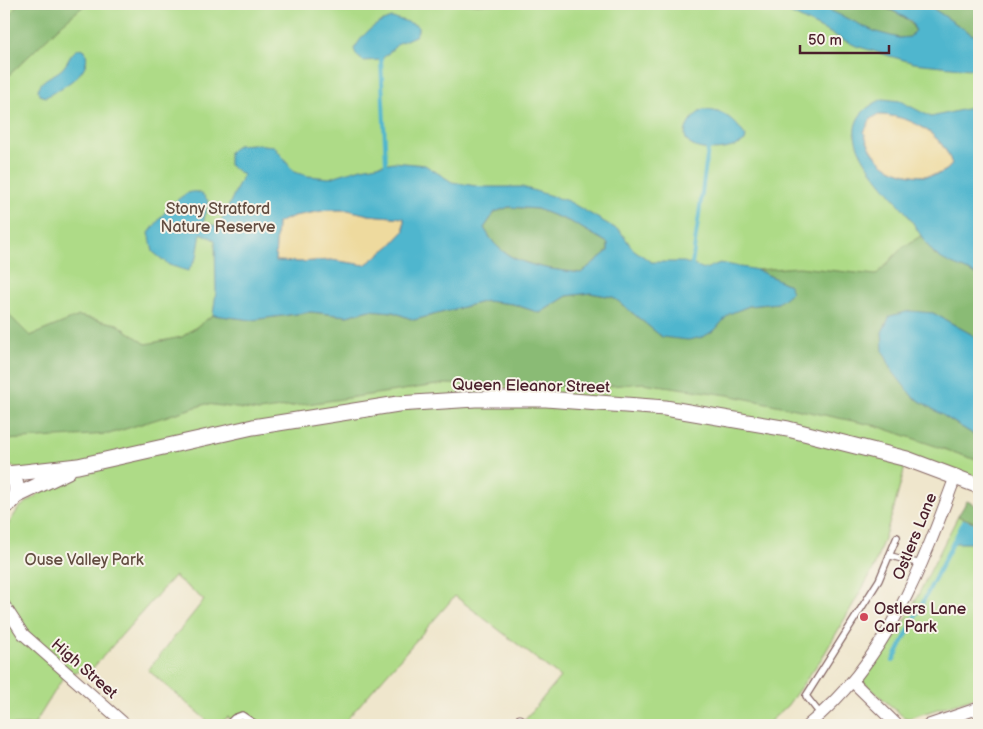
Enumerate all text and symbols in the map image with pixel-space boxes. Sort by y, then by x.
scale bar [800,22,889,54]
text: 50 m [808,31,842,50]
park label: Stony Stratford Nature Reserve [160,200,276,237]
street label: Queen Eleanor Street [452,376,610,397]
street label: Ostlers Lane [889,490,942,583]
park label: Ouse Valley Park [24,551,144,570]
place label: Ostlers Lane Car Park [874,600,967,637]
marker: Ostlers Lane Car Park [858,611,870,623]
street label: High Street [47,635,121,703]

